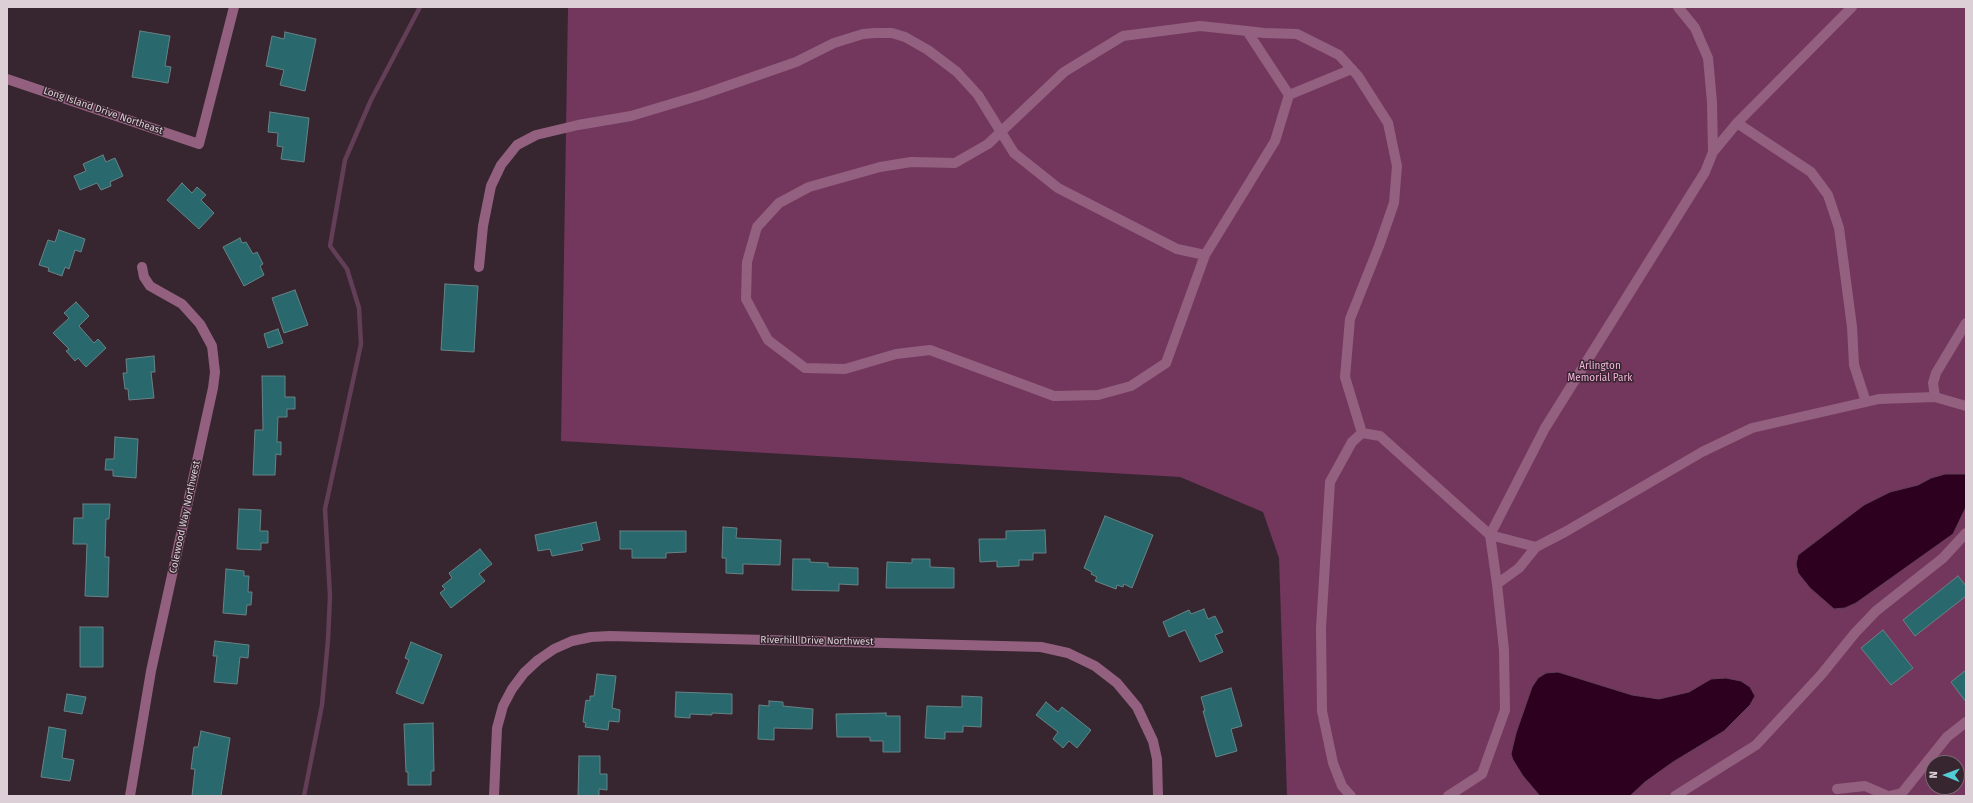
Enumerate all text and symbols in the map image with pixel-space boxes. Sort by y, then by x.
street label: Long Island Drive Northeast [42,85,164,137]
park label: Arlington Memorial Park [1568,360,1632,384]
street label: Colewood Way Northwest [167,460,203,574]
street label: Riverhill Drive Northwest [760,634,874,648]
north arrow [1925,755,1965,795]
text: N [1927,771,1940,779]

